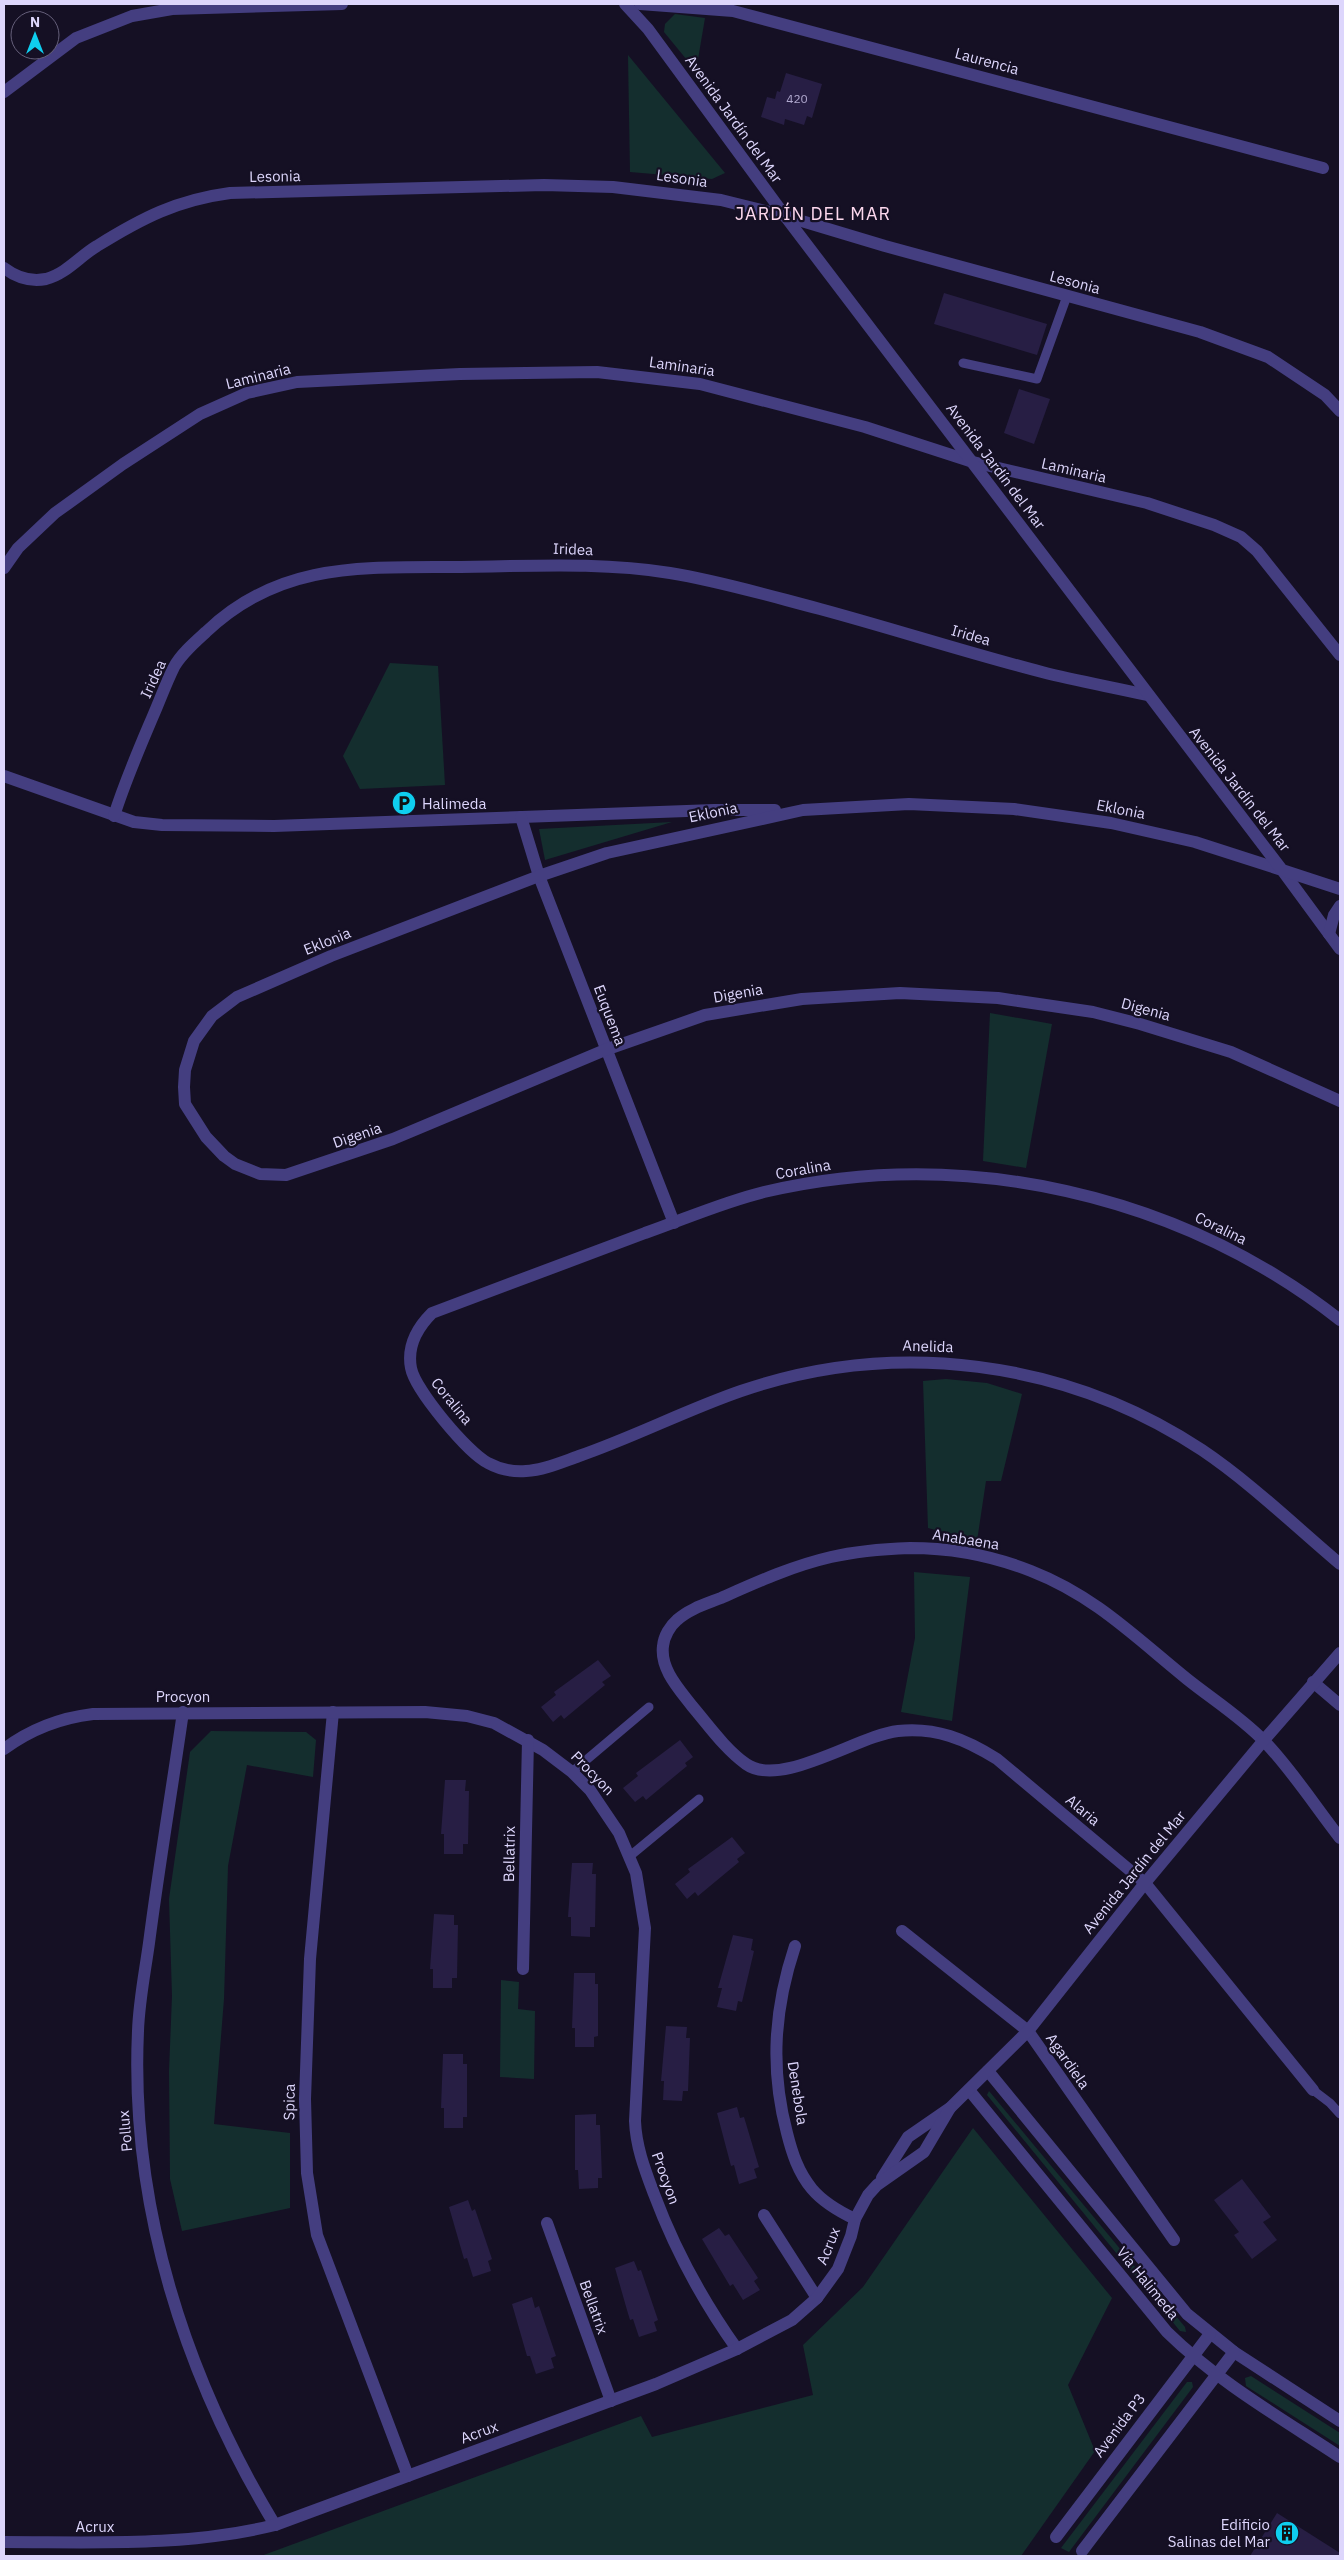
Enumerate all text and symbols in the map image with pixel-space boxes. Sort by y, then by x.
north arrow [10,10,60,60]
text: N [30,13,40,31]
street label: Laurencia [953,43,1021,79]
street label: Avenida Jardín del Mar [681,51,787,187]
house number: 420 [786,91,808,106]
street label: Lesonia [655,165,709,191]
street label: Lesonia [249,166,301,186]
district label: JARDÍN DEL MAR [735,202,891,225]
street label: Lesonia [1048,266,1102,298]
street label: Laminaria [648,352,716,380]
street label: Laminaria [224,359,292,393]
street label: Avenida Jardín del Mar [942,399,1050,533]
street label: Laminaria [1040,453,1108,487]
street label: Iridea [553,539,593,559]
street label: Iridea [949,620,993,650]
street label: Iridea [136,657,170,701]
street label: Avenida Jardín del Mar [1185,723,1295,856]
parking icon: Halimeda [391,790,417,816]
place label: Halimeda [422,794,487,813]
street label: Eklonia [1095,795,1147,823]
street label: Eklonia [687,798,739,826]
street label: Eklonia [301,923,353,959]
street label: Digenia [712,979,764,1007]
street label: Euquema [590,982,630,1048]
street label: Digenia [1119,993,1173,1025]
street label: Digenia [330,1118,384,1152]
street label: Coralina [774,1155,832,1183]
street label: Coralina [1192,1207,1250,1249]
street label: Anelida [902,1336,954,1356]
street label: Coralina [427,1373,477,1429]
street label: Anabaena [931,1524,1001,1554]
street label: Procyon [156,1687,210,1706]
street label: Procyon [567,1747,619,1799]
street label: Alaria [1062,1790,1104,1830]
street label: Avenida Jardín del Mar [1078,1806,1190,1937]
street label: Bellatrix [499,1825,519,1882]
street label: Agardiela [1042,2029,1094,2093]
street label: Denebola [784,2060,812,2126]
street label: Spica [279,2083,299,2121]
street label: Pollux [114,2109,136,2152]
street label: Procyon [648,2149,684,2207]
street label: Acrux [812,2224,844,2268]
street label: Vía Halimeda [1113,2242,1183,2324]
street label: Bellatrix [575,2277,613,2337]
street label: Avenida P3 [1089,2389,1149,2461]
street label: Acrux [458,2416,501,2448]
place label: Edificio Salinas del Mar [1168,2515,1270,2551]
street label: Acrux [76,2517,115,2536]
building icon: Edificio Salinas del Mar [1274,2520,1300,2546]

